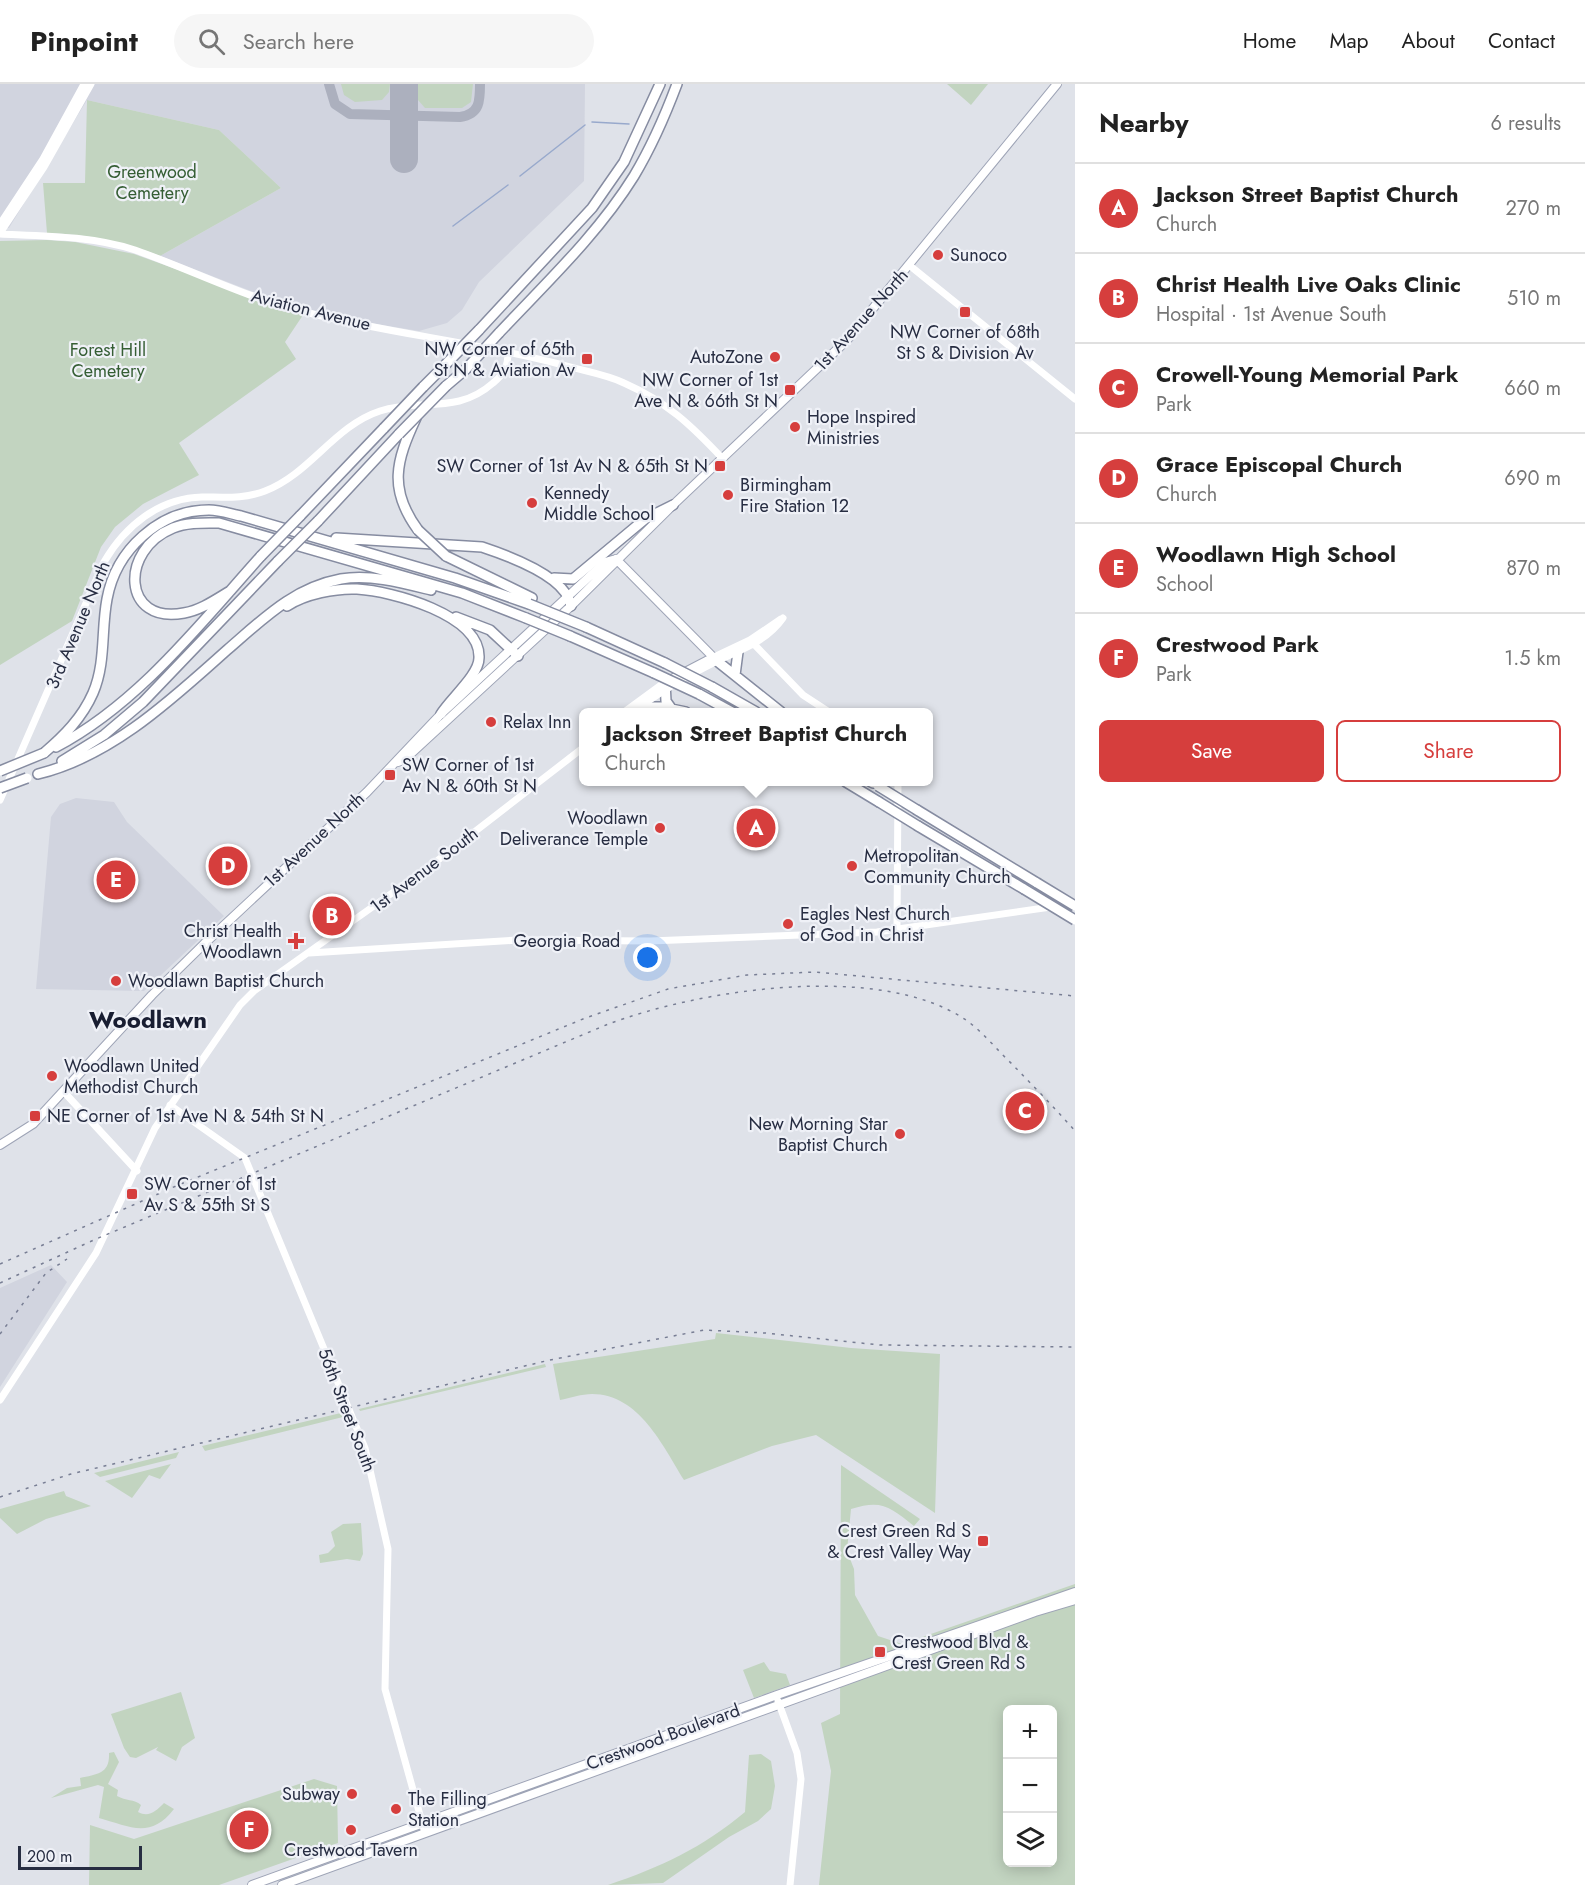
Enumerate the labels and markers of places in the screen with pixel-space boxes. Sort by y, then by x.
place label: Sunoco [950,242,1007,268]
marker: Sunoco [931,248,945,262]
marker: NW Corner of 68th St S & Division Av [958,305,972,319]
place label: NW Corner of 68th St S & Division Av [890,319,1040,366]
place label: NW Corner of 65th St N & Aviation Av [425,336,575,383]
place label: AutoZone [690,344,763,370]
marker: AutoZone [768,350,782,364]
marker: NW Corner of 65th St N & Aviation Av [580,352,594,366]
place label: NW Corner of 1st Ave N & 66th St N [634,367,779,414]
marker: NW Corner of 1st Ave N & 66th St N [783,383,797,397]
place label: Hope Inspired Ministries [807,404,916,451]
marker: Hope Inspired Ministries [788,420,802,434]
place label: SW Corner of 1st Av N & 65th St N [436,453,708,479]
marker: SW Corner of 1st Av N & 65th St N [713,459,727,473]
place label: Birmingham Fire Station 12 [740,472,849,519]
place label: Kennedy Middle School [544,480,654,527]
marker: Birmingham Fire Station 12 [721,488,735,502]
marker: Kennedy Middle School [525,496,539,510]
place label: Relax Inn [503,709,571,735]
marker: Relax Inn [484,715,498,729]
place label: SW Corner of 1st Av N & 60th St N [402,752,537,799]
marker: SW Corner of 1st Av N & 60th St N [383,768,397,782]
place label: Woodlawn Deliverance Temple [500,805,648,852]
pin: A [736,806,776,850]
marker: Woodlawn Deliverance Temple [653,821,667,835]
place label: Metropolitan Community Church [864,843,1011,890]
pin: D [208,844,248,888]
pin: E [96,858,136,902]
marker: Metropolitan Community Church [845,859,859,873]
pin: B [312,894,352,938]
place label: Eagles Nest Church of God in Christ [800,901,950,948]
marker: Eagles Nest Church of God in Christ [781,917,795,931]
place label: Christ Health Woodlawn [184,918,282,965]
marker: Christ Health Woodlawn [287,932,305,950]
place label: Woodlawn Baptist Church [128,968,324,994]
marker: Woodlawn Baptist Church [109,974,123,988]
place label: Woodlawn United Methodist Church [64,1053,199,1100]
marker: Woodlawn United Methodist Church [45,1069,59,1083]
pin: C [1006,1088,1044,1134]
place label: NE Corner of 1st Ave N & 54th St N [47,1103,324,1129]
marker: NE Corner of 1st Ave N & 54th St N [28,1109,42,1123]
place label: New Morning Star Baptist Church [749,1111,889,1158]
marker: New Morning Star Baptist Church [893,1127,907,1141]
place label: SW Corner of 1st Av S & 55th St S [144,1171,276,1218]
marker: SW Corner of 1st Av S & 55th St S [125,1187,139,1201]
place label: Crest Green Rd S & Crest Valley Way [827,1518,971,1565]
marker: Crest Green Rd S & Crest Valley Way [976,1534,990,1548]
place label: Crestwood Blvd & Crest Green Rd S [892,1629,1028,1676]
marker: Crestwood Blvd & Crest Green Rd S [873,1645,887,1659]
place label: Subway [282,1781,340,1807]
place label: The Filling Station [408,1786,487,1833]
marker: Subway [345,1787,359,1801]
marker: The Filling Station [389,1802,403,1816]
pin: F [230,1808,268,1852]
marker: Crestwood Tavern [344,1823,358,1837]
place label: Crestwood Tavern [284,1837,418,1863]

